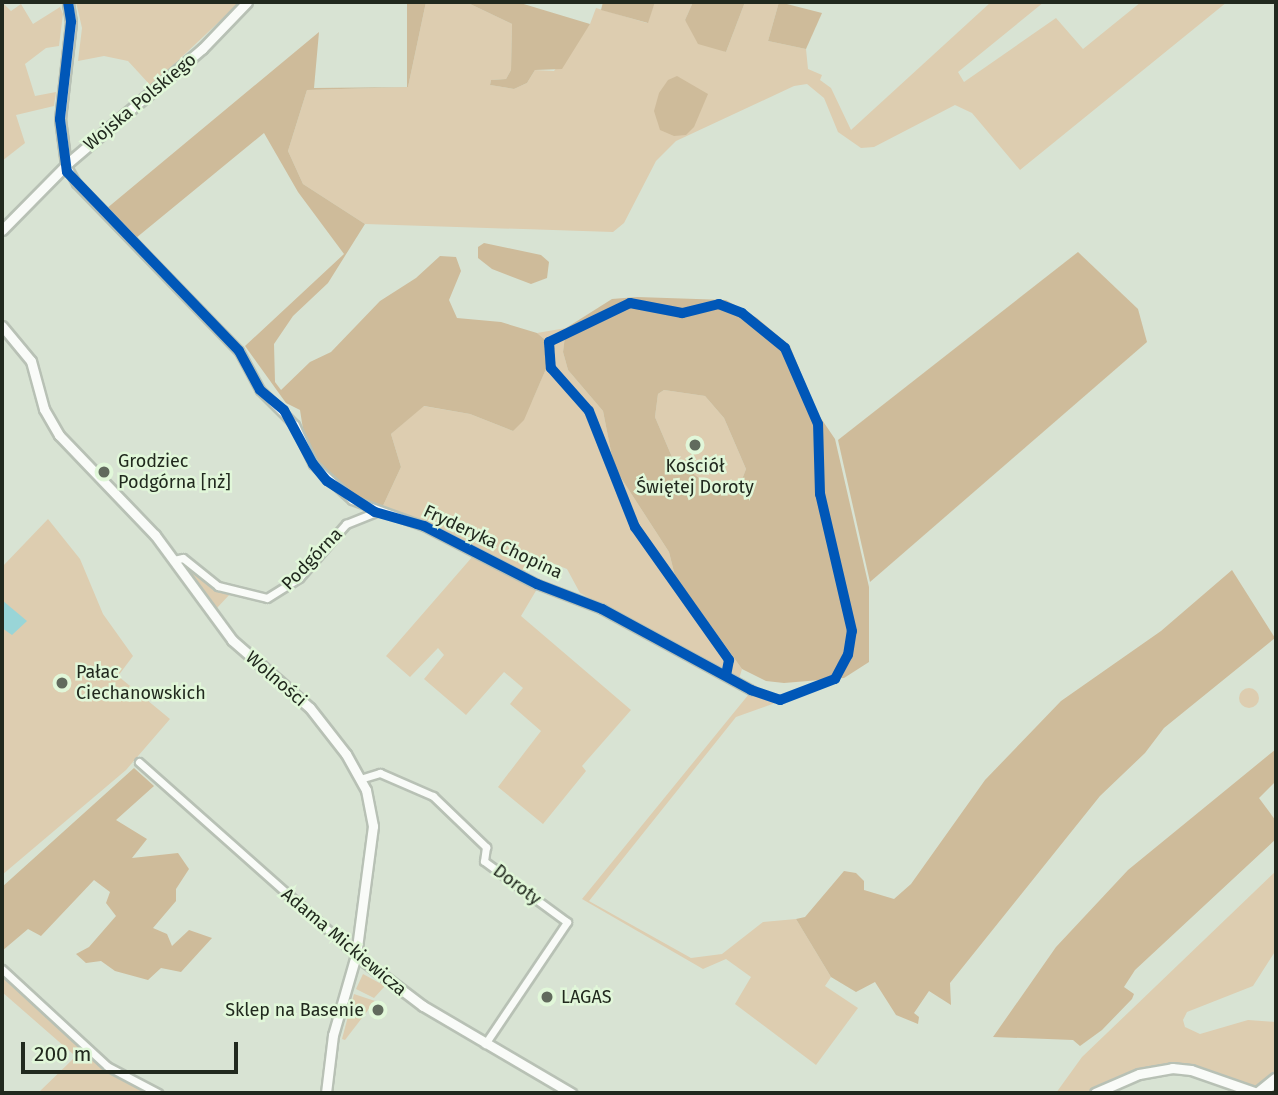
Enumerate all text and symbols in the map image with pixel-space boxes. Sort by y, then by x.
street label: Wojska Polskiego [79,49,201,155]
marker: Kościół Świętej Doroty [687,437,703,453]
place label: Grodziec Podgórna [nż] [118,451,231,494]
place label: Kościół Świętej Doroty [636,456,754,498]
marker: Grodziec Podgórna [nż] [96,464,112,480]
street label: Fryderyka Chopina [420,500,566,584]
street label: Podgórna [277,523,347,595]
street label: Wolności [241,647,311,711]
place label: Pałac Ciechanowskich [76,662,206,704]
marker: Pałac Ciechanowskich [54,675,70,691]
street label: Doroty [489,860,545,910]
street label: Adama Mickiewicza [277,883,411,1001]
place label: LAGAS [561,986,612,1008]
marker: LAGAS [539,989,555,1005]
place label: Sklep na Basenie [225,999,364,1021]
marker: Sklep na Basenie [370,1002,386,1018]
scale bar [24,1028,242,1072]
text: 200 m [34,1041,91,1067]

